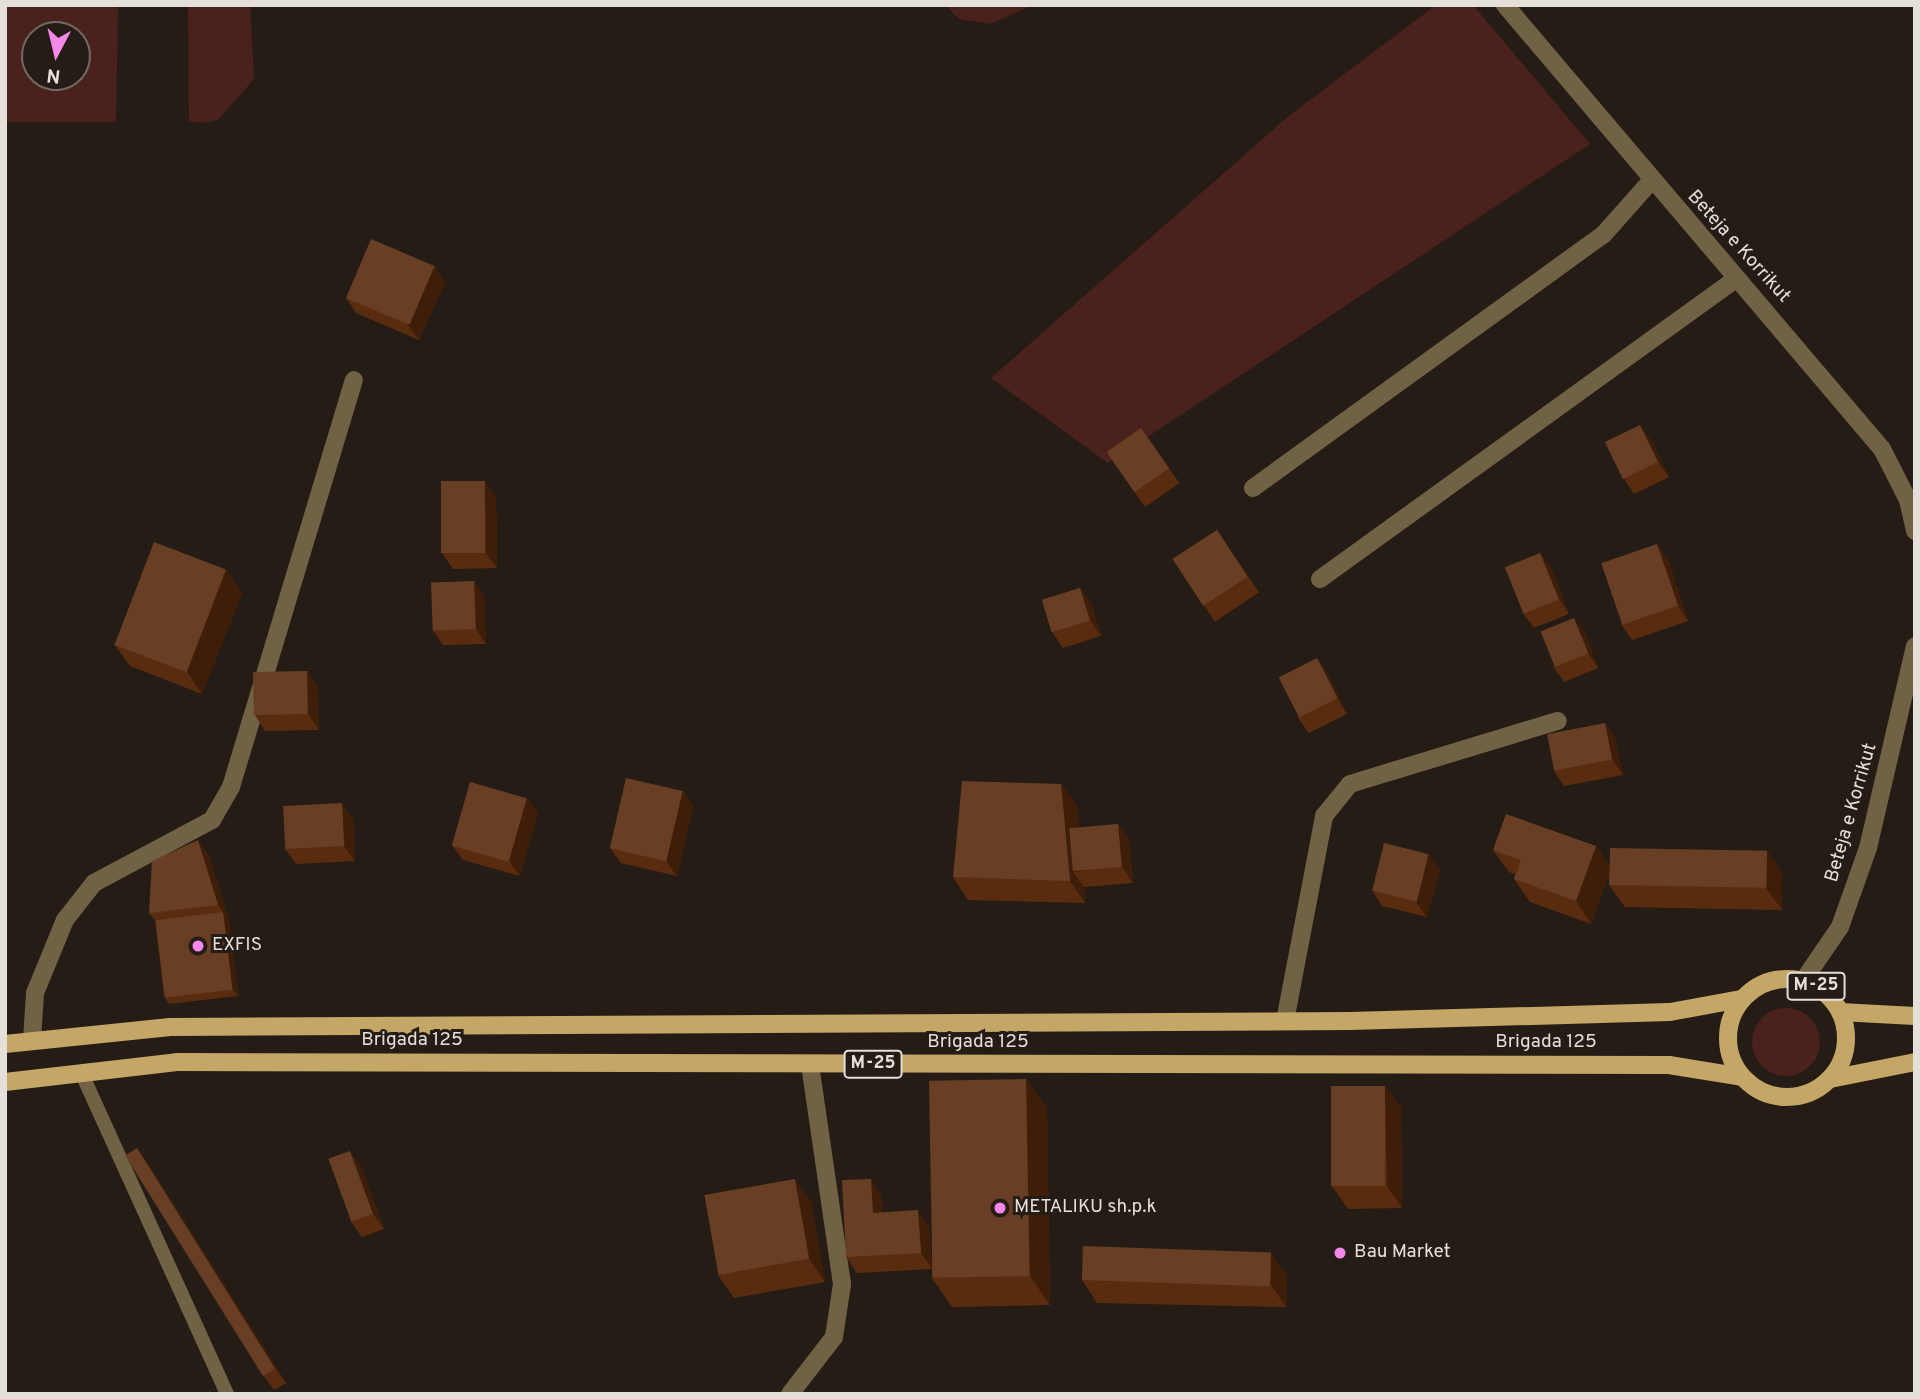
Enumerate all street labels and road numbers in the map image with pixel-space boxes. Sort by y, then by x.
street label: Beteja e Korrikut [1682,186,1794,308]
street label: Beteja e Korrikut [1821,741,1883,885]
road number: M-25 [1786,972,1846,1001]
street label: Brigada 125 [361,1030,463,1052]
street label: Brigada 125 [927,1032,1029,1054]
street label: Brigada 125 [1495,1032,1597,1054]
road number: M-25 [843,1050,903,1078]

